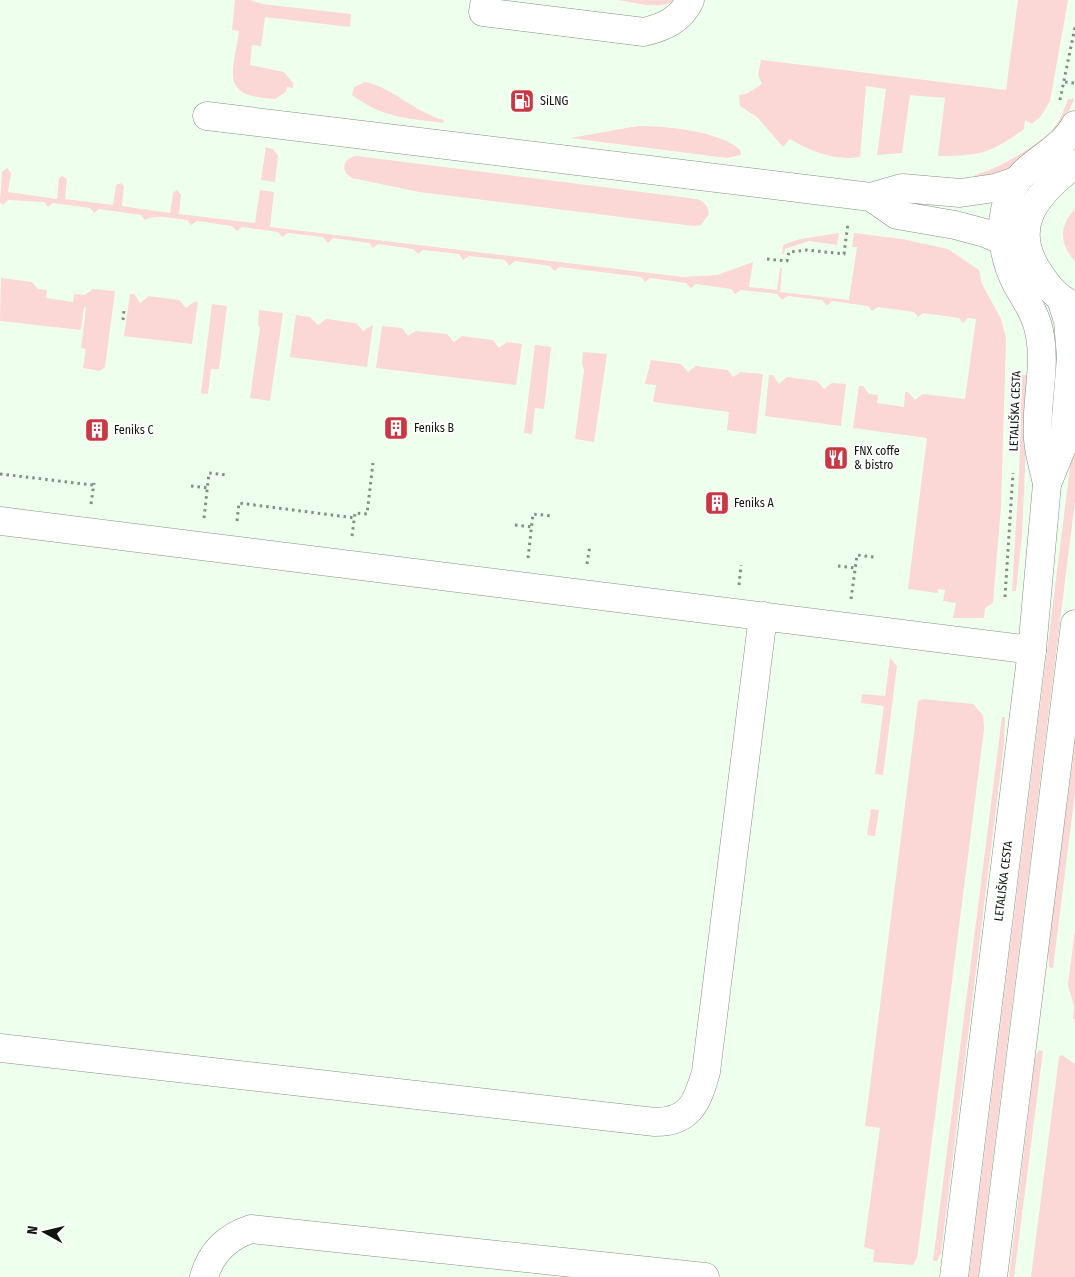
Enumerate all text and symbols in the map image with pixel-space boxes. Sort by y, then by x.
fuel station icon: SiLNG [509,88,535,114]
place label: SiLNG [540,94,569,108]
street label: LETALIŠKA CESTA [1006,370,1023,452]
building icon: Feniks B [383,415,409,441]
building icon: Feniks C [84,417,110,443]
place label: Feniks B [414,421,455,435]
place label: Feniks C [114,423,154,437]
place label: FNX coffe & bistro [854,444,900,472]
restaurant icon: FNX coffe & bistro [823,445,849,471]
building icon: Feniks A [704,490,730,516]
place label: Feniks A [734,496,775,510]
street label: LETALIŠKA CESTA [991,839,1015,922]
north arrow [20,1207,70,1257]
text: N [24,1225,42,1236]

